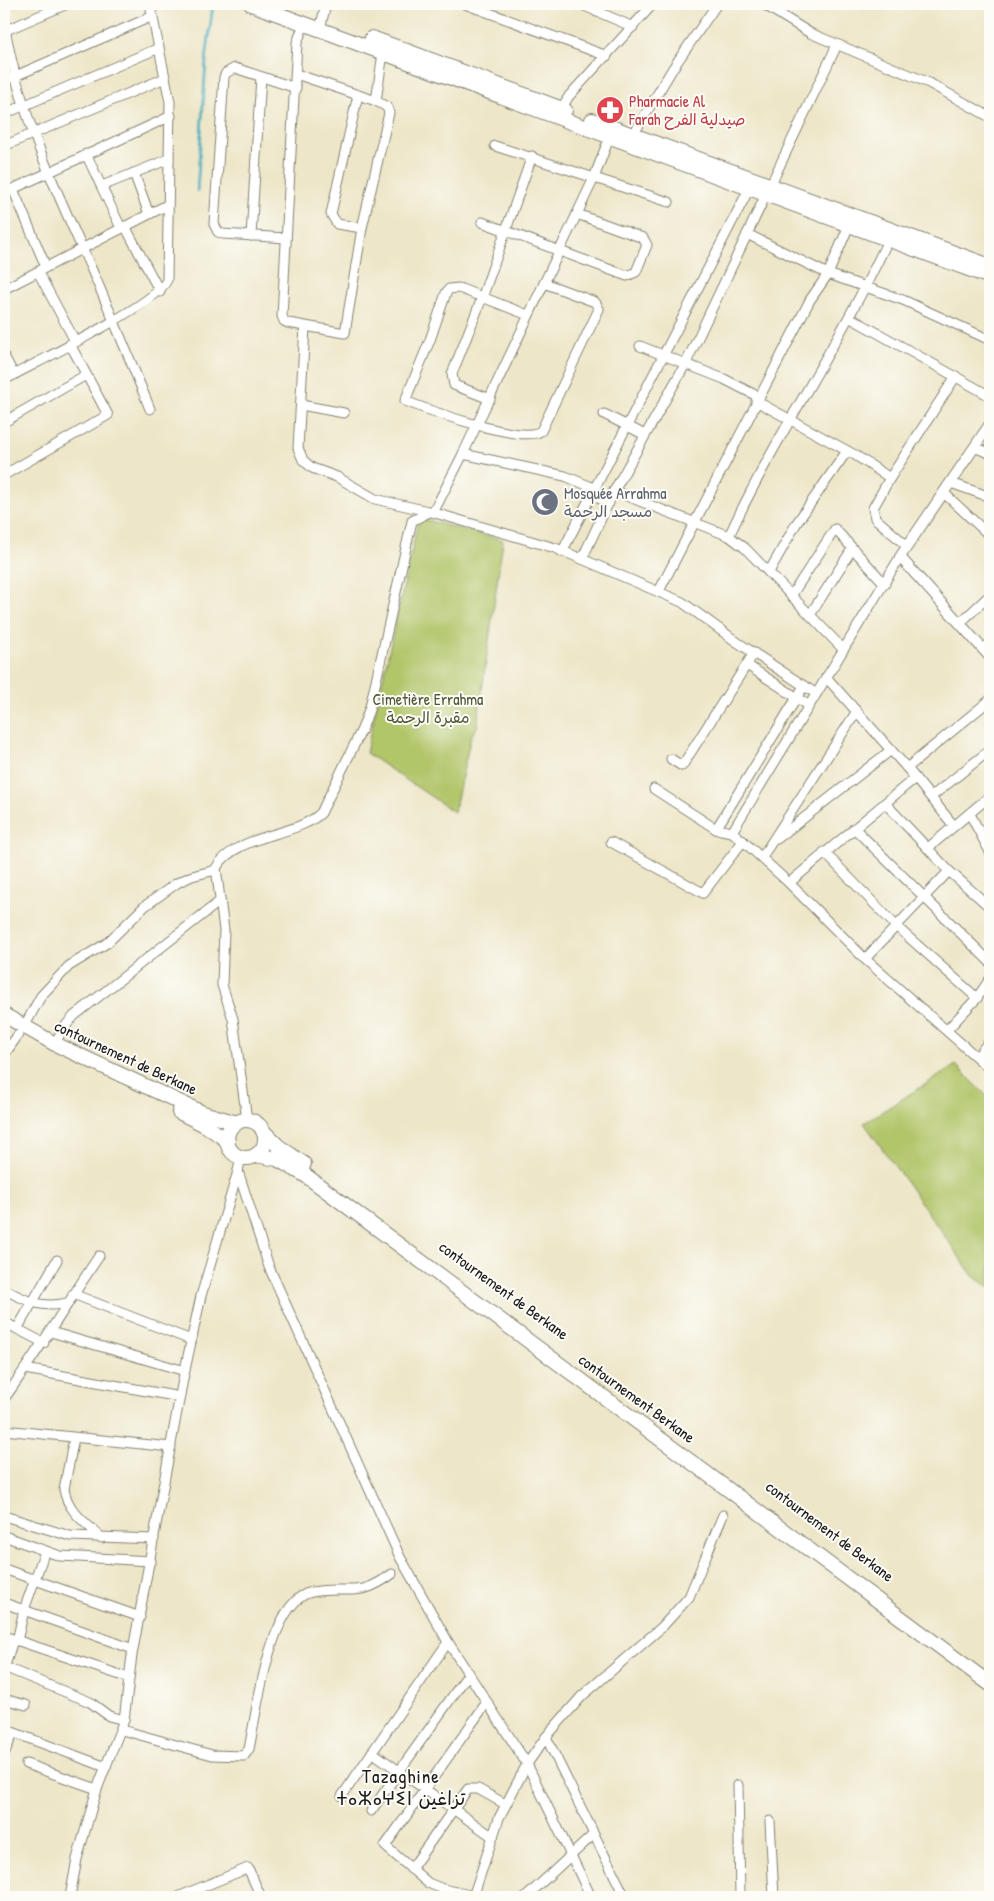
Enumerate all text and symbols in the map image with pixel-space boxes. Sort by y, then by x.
place label: Pharmacie Al Farah صيدلية الفرح [628,90,745,130]
pharmacy icon: Pharmacie Al Farah صيدلية الفرح [595,95,625,125]
place label: Mosquée Arrahma مسجد الرحمة [564,482,667,522]
mosque icon: Mosquée Arrahma مسجد الرحمة [530,487,560,517]
park label: Cimetière Errahma مقبرة الرحمة [373,688,483,728]
street label: contournement de Berkane [51,1014,202,1100]
street label: contournement de Berkane [435,1236,574,1345]
street label: contournement Berkane [574,1348,700,1448]
street label: contournement de Berkane [761,1476,899,1587]
district label: Tazaghine ⵜⴰⵣⴰⵖⵉⵏ تزاغين [337,1763,466,1811]

